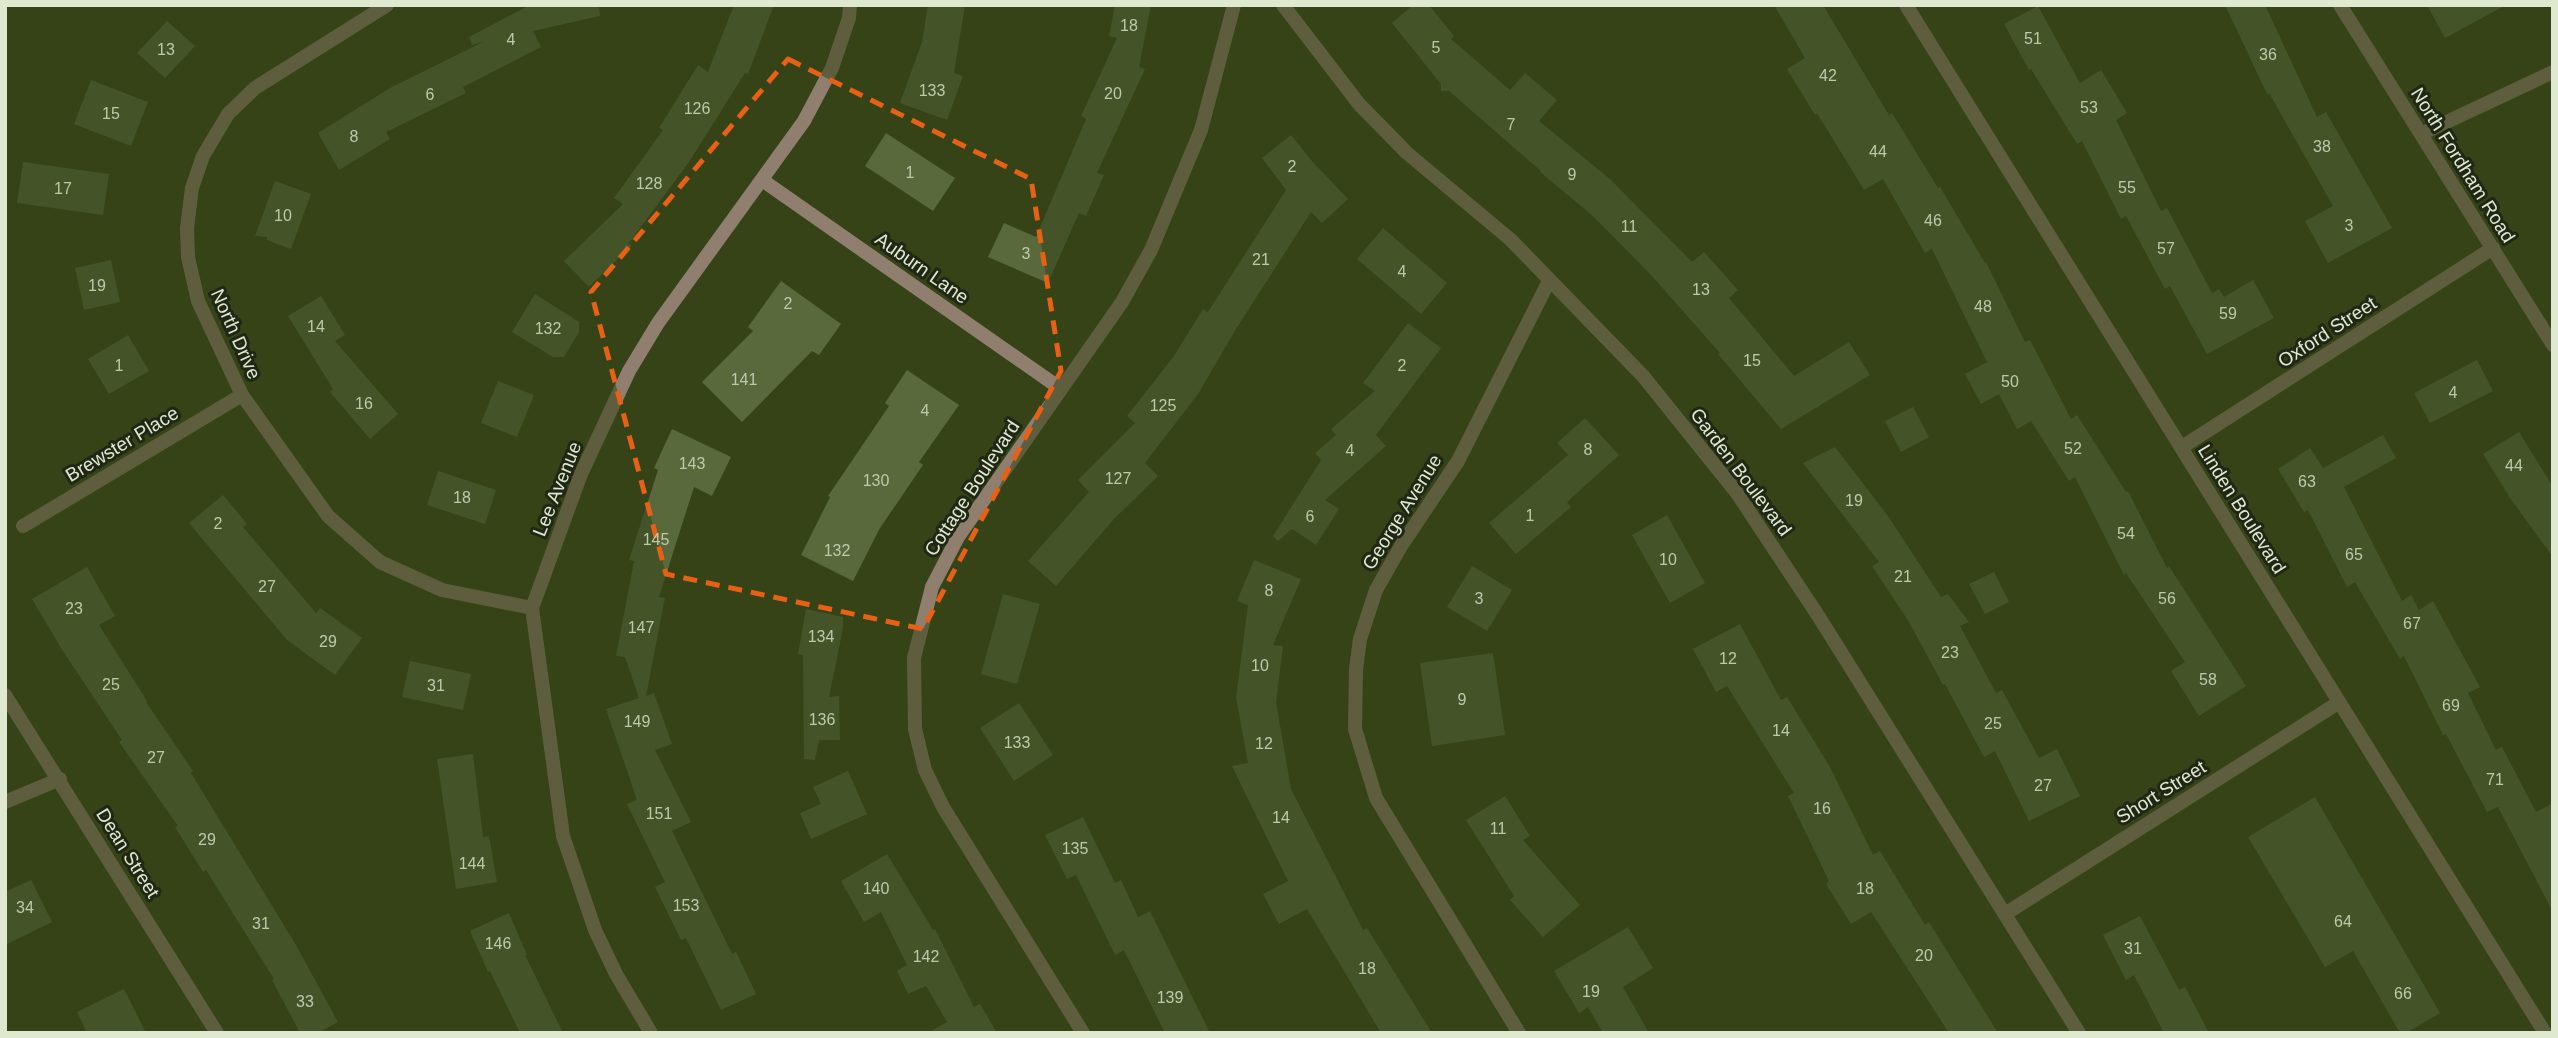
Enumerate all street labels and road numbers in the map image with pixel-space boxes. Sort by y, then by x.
street label: North Fordham Road [2407,84,2519,246]
street label: Auburn Lane [871,228,973,308]
street label: North Drive [207,286,265,382]
street label: Oxford Street [2274,292,2381,372]
street label: Brewster Place [62,402,182,486]
street label: Garden Boulevard [1686,404,1796,540]
street label: Cottage Boulevard [920,416,1024,560]
street label: Lee Avenue [529,439,585,539]
street label: Linden Boulevard [2194,441,2290,577]
street label: George Avenue [1358,451,1446,573]
street label: Short Street [2112,756,2210,828]
street label: Dean Street [92,804,164,902]

